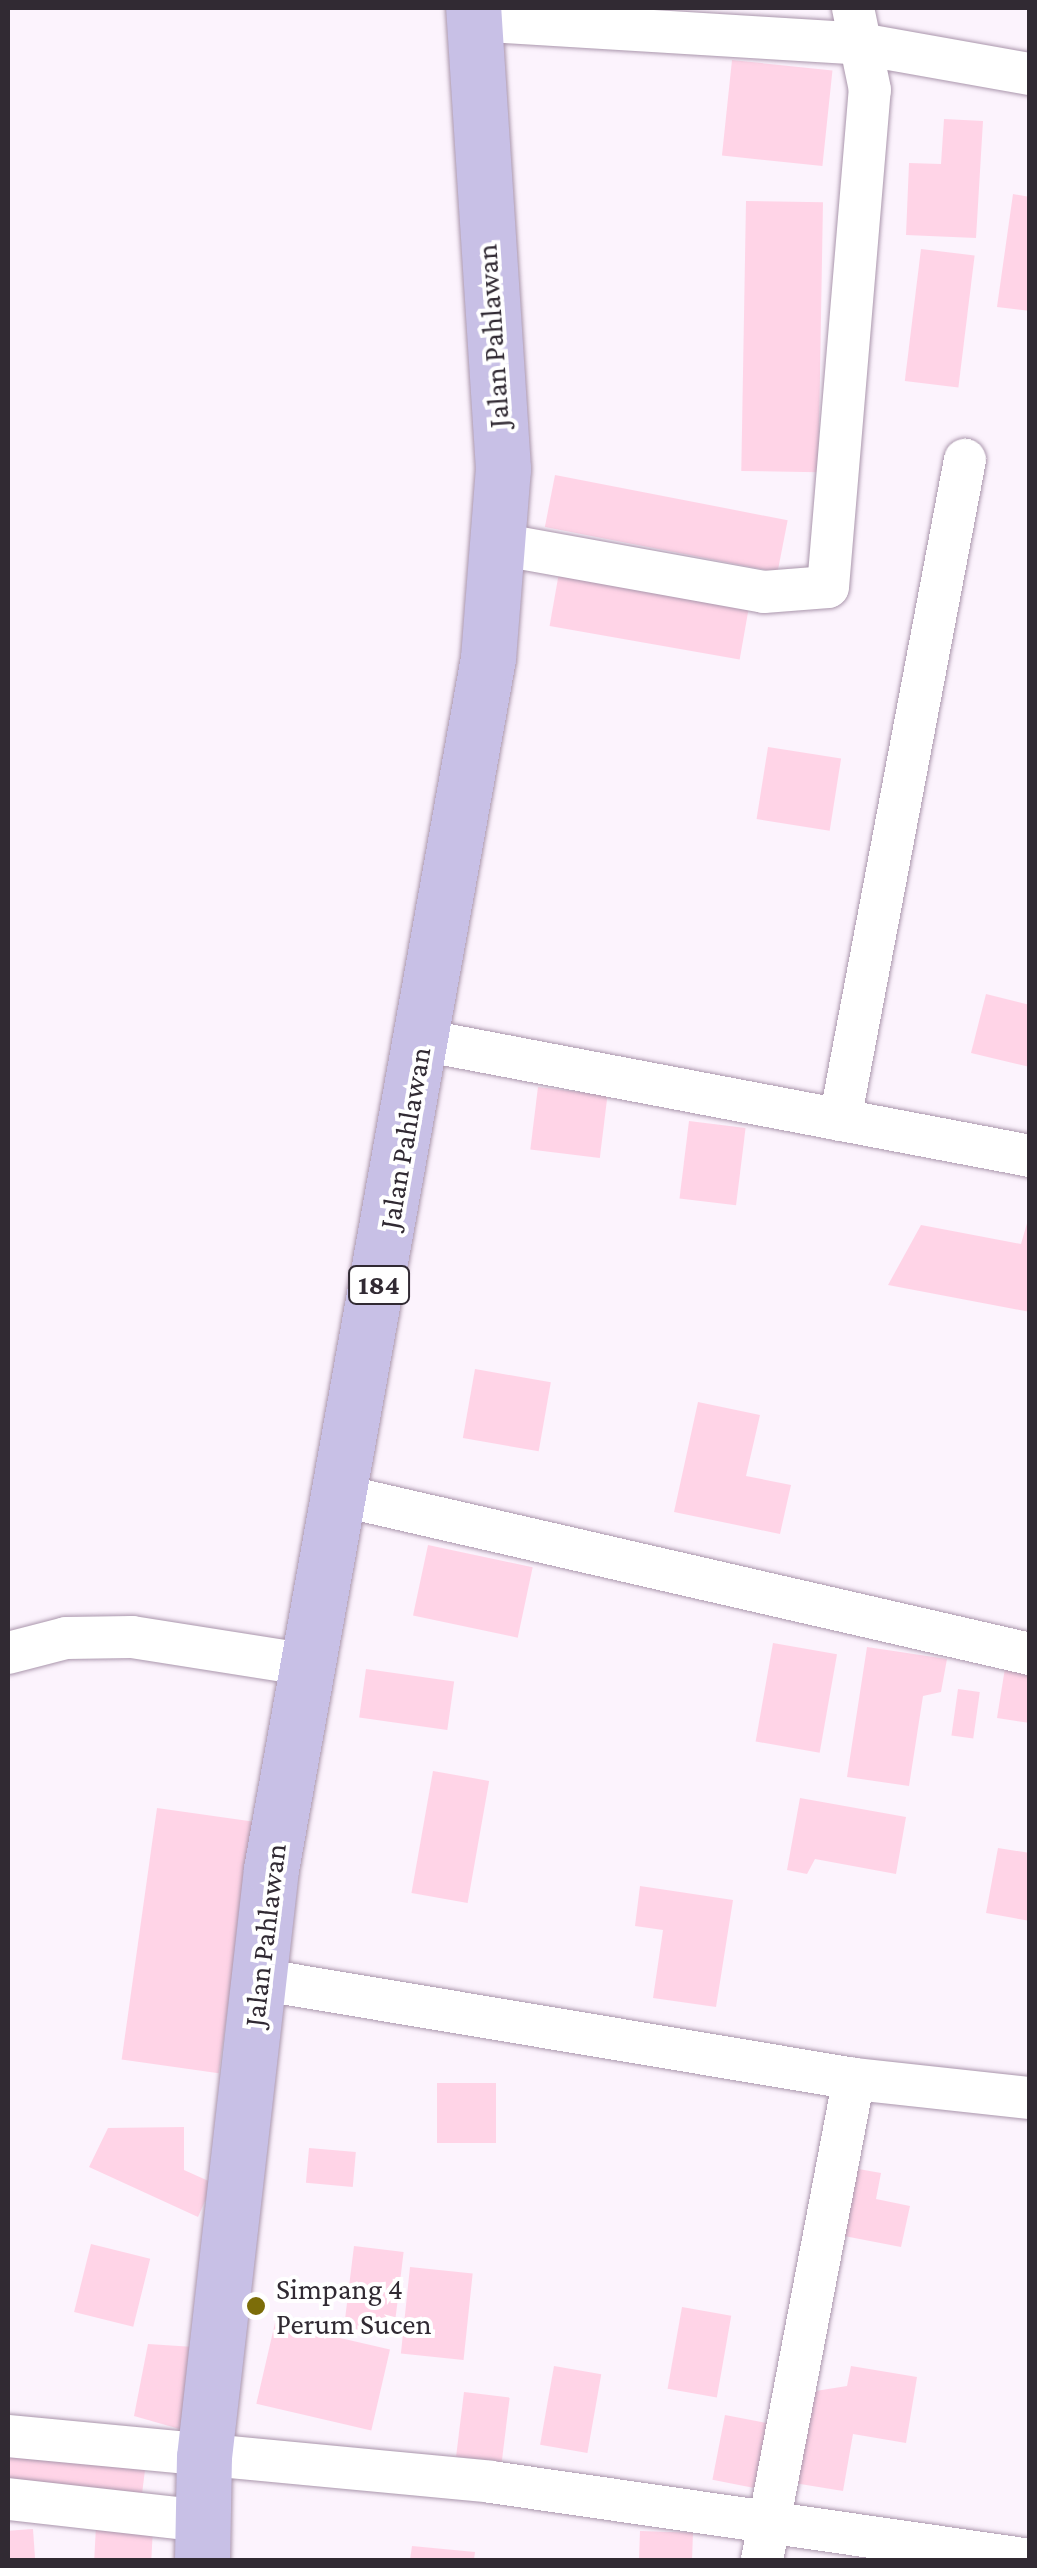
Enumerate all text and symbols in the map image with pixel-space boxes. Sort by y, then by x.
street label: Jalan Pahlawan [469,243,517,429]
street label: Jalan Pahlawan [371,1044,439,1232]
road number: 184 [346,1262,412,1308]
street label: Jalan Pahlawan [236,1841,294,2029]
place label: Simpang 4 Perum Sucen [276,2271,432,2342]
marker: Simpang 4 Perum Sucen [245,2295,267,2317]

